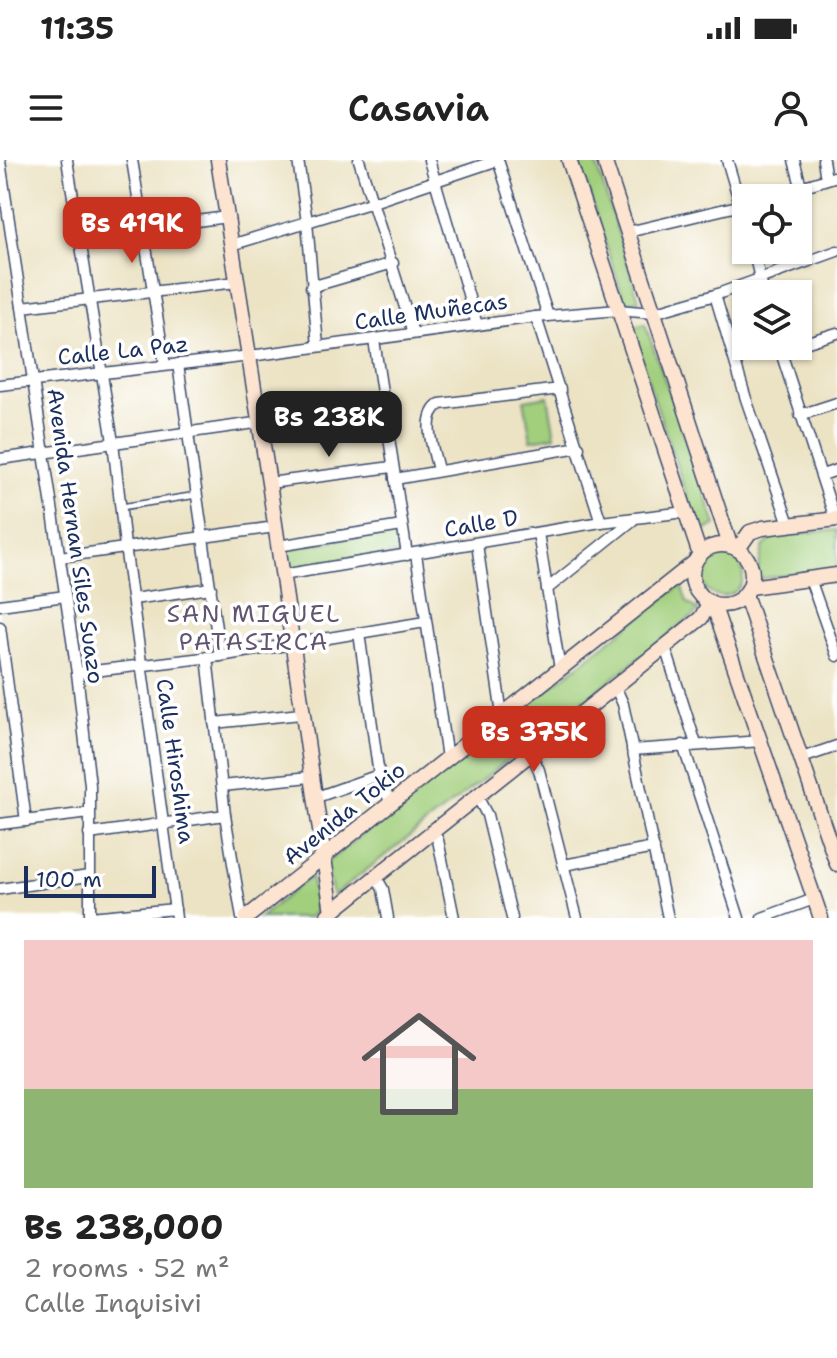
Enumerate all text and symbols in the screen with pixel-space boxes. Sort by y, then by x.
text: 11:35 [40,8,114,49]
text: Casavia [348,84,489,133]
icon: menu [24,86,68,130]
icon: person [769,86,813,130]
map controls [732,184,812,360]
button: locate [732,184,812,264]
pin: Bs 419K [58,197,206,265]
text: Bs 419K [81,205,183,240]
button: layers [732,280,812,360]
street label: Calle Muñecas [353,286,509,337]
street label: Calle La Paz [56,329,190,372]
street label: Avenida Hernan Siles Suazo [40,386,111,686]
pin: Bs 238K [255,391,403,459]
text: Bs 238K [274,399,384,434]
street label: Calle D [442,503,520,544]
district label: SAN MIGUEL PATASIRCA [167,598,341,658]
street label: Calle Hiroshima [150,677,201,846]
pin: Bs 375K [460,706,608,774]
text: Bs 375K [480,714,588,749]
street label: Avenida Tokio [277,755,411,872]
scale bar [24,862,156,898]
text: 100 m [36,865,102,894]
icon: home [347,992,491,1136]
text: Bs 238,000 [24,1204,224,1250]
text: 2 rooms · 52 m² [24,1250,230,1285]
text: Calle Inquisivi [24,1285,202,1320]

